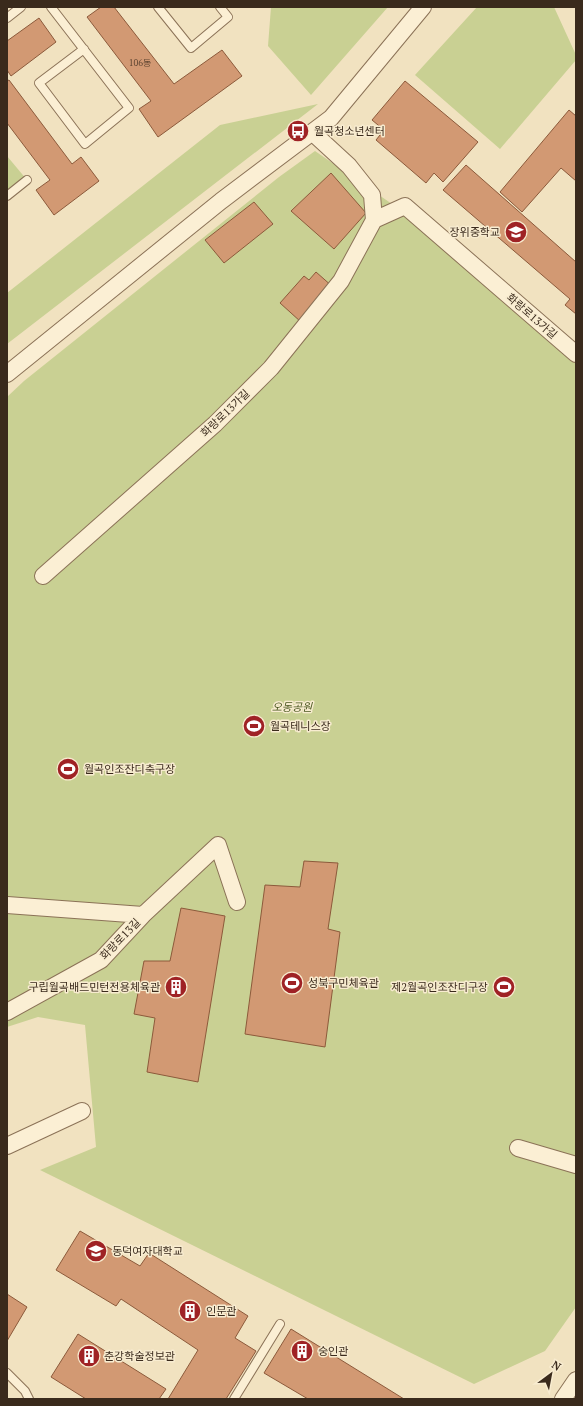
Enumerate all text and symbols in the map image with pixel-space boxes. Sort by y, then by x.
house number: 106동 [129,57,151,69]
bus stop icon: 월곡청소년센터 [285,118,311,144]
place label: 월곡청소년센터 [314,124,385,138]
school or university icon: 장위중학교 [503,219,529,245]
place label: 장위중학교 [449,225,500,239]
street label: 화랑로13가길 [504,290,560,342]
street label: 화랑로13가길 [198,386,252,440]
park label: 오동공원 [272,700,313,714]
sports icon: 월곡테니스장 [241,713,267,739]
place label: 월곡테니스장 [270,719,331,733]
sports icon: 월곡인조잔디축구장 [55,756,81,782]
place label: 월곡인조잔디축구장 [84,762,175,776]
street label: 화랑로13길 [97,915,143,963]
sports icon: 성북구민체육관 [279,970,305,996]
building icon: 구립월곡배드민턴전용체육관 [163,974,189,1000]
sports icon: 제2월곡인조잔디구장 [491,974,517,1000]
place label: 성북구민체육관 [308,976,379,990]
place label: 구립월곡배드민턴전용체육관 [28,980,160,994]
place label: 제2월곡인조잔디구장 [391,980,488,994]
school or university icon: 동덕여자대학교 [83,1238,109,1264]
place label: 동덕여자대학교 [112,1244,183,1258]
building icon: 인문관 [177,1298,203,1324]
place label: 인문관 [206,1304,236,1318]
building icon: 숭인관 [289,1338,315,1364]
building icon: 춘강학술정보관 [76,1343,102,1369]
place label: 숭인관 [318,1344,348,1358]
place label: 춘강학술정보관 [104,1349,175,1363]
north arrow [531,1354,571,1394]
text: N [549,1357,564,1374]

